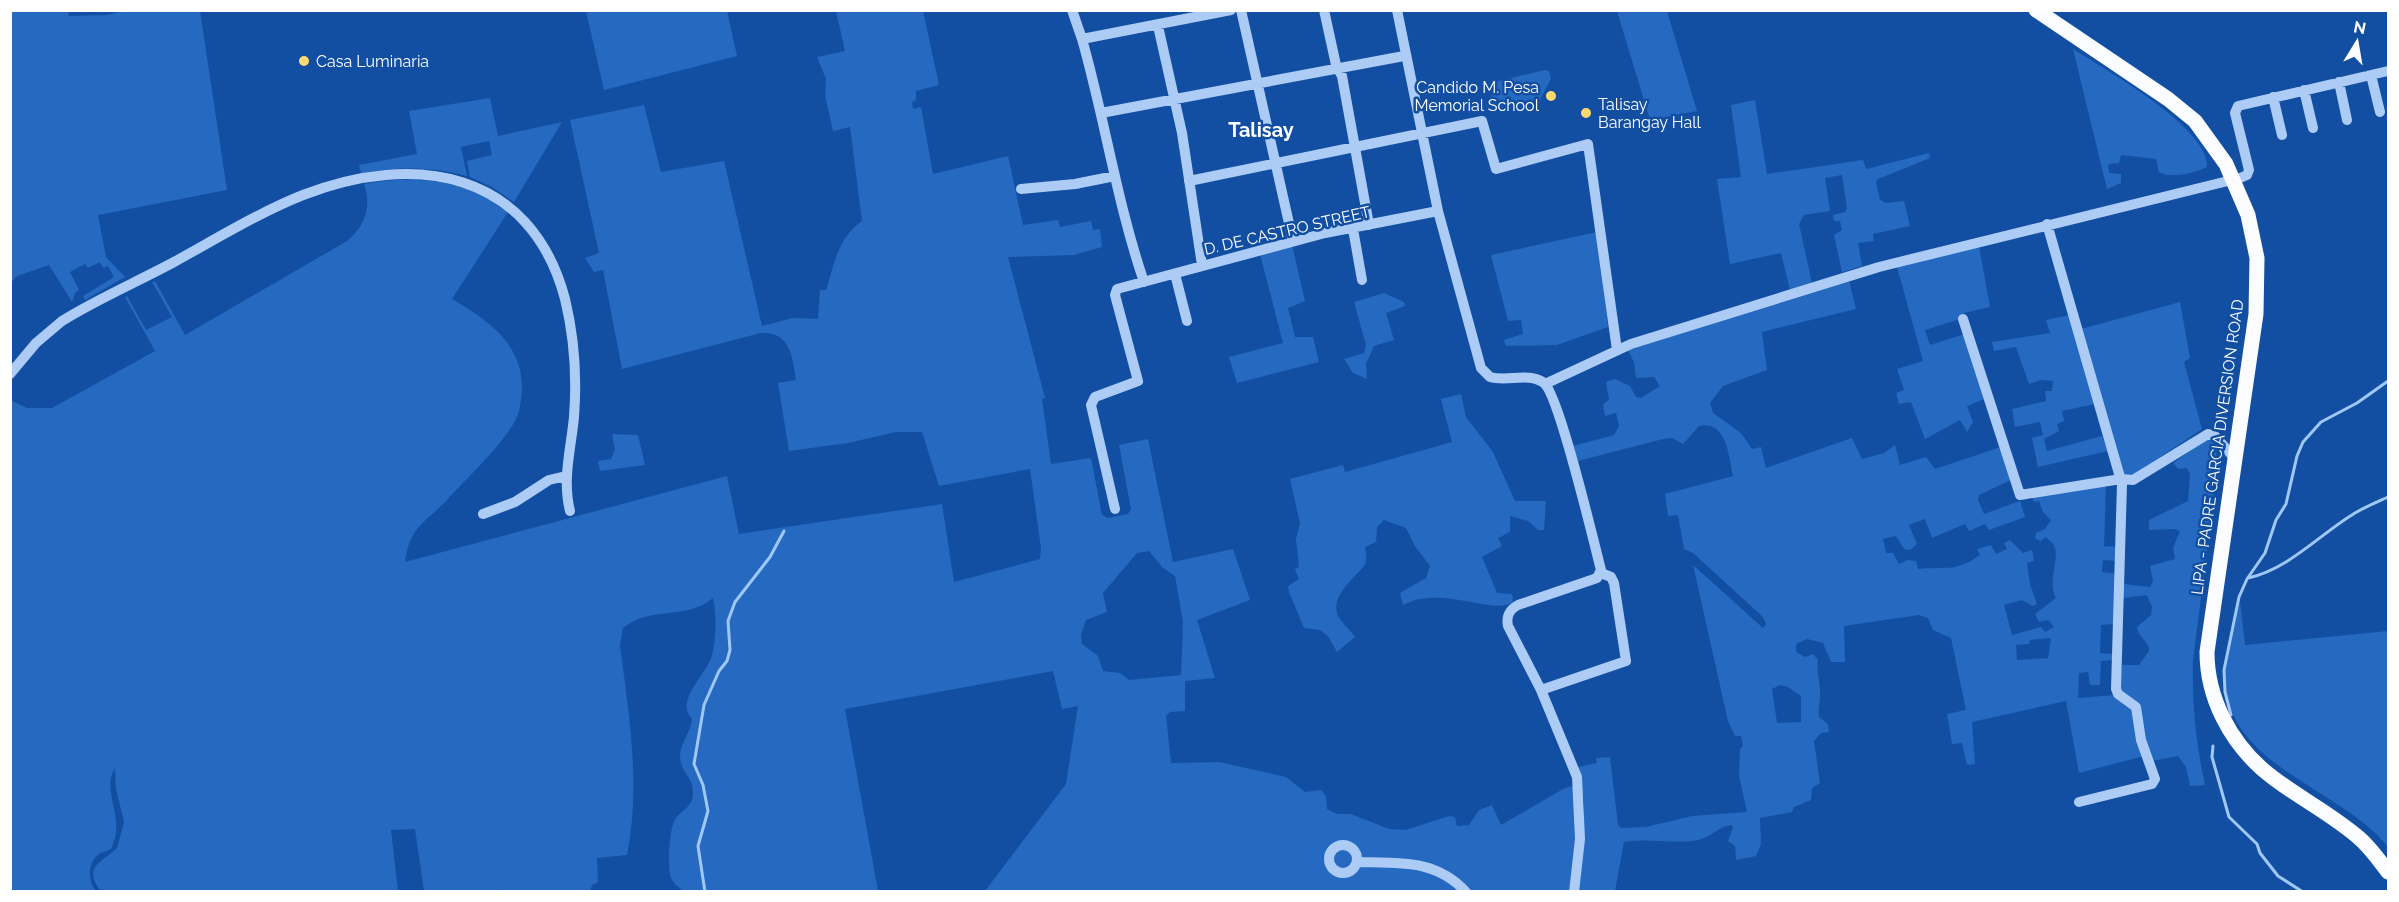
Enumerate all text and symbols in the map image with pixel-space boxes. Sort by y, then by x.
north arrow [2327,12,2387,72]
text: N [2352,17,2368,38]
place label: Casa Luminaria [316,52,429,71]
marker: Casa Luminaria [297,54,311,68]
place label: Candido M. Pesa Memorial School [1414,78,1540,115]
marker: Candido M. Pesa Memorial School [1544,89,1558,103]
place label: Talisay Barangay Hall [1598,95,1701,132]
marker: Talisay Barangay Hall [1579,106,1593,120]
district label: Talisay [1228,118,1294,142]
street label: D. DE CASTRO STREET [1202,202,1372,259]
street label: LIPA - PADRE GARCIA DIVERSION ROAD [2187,298,2248,596]

